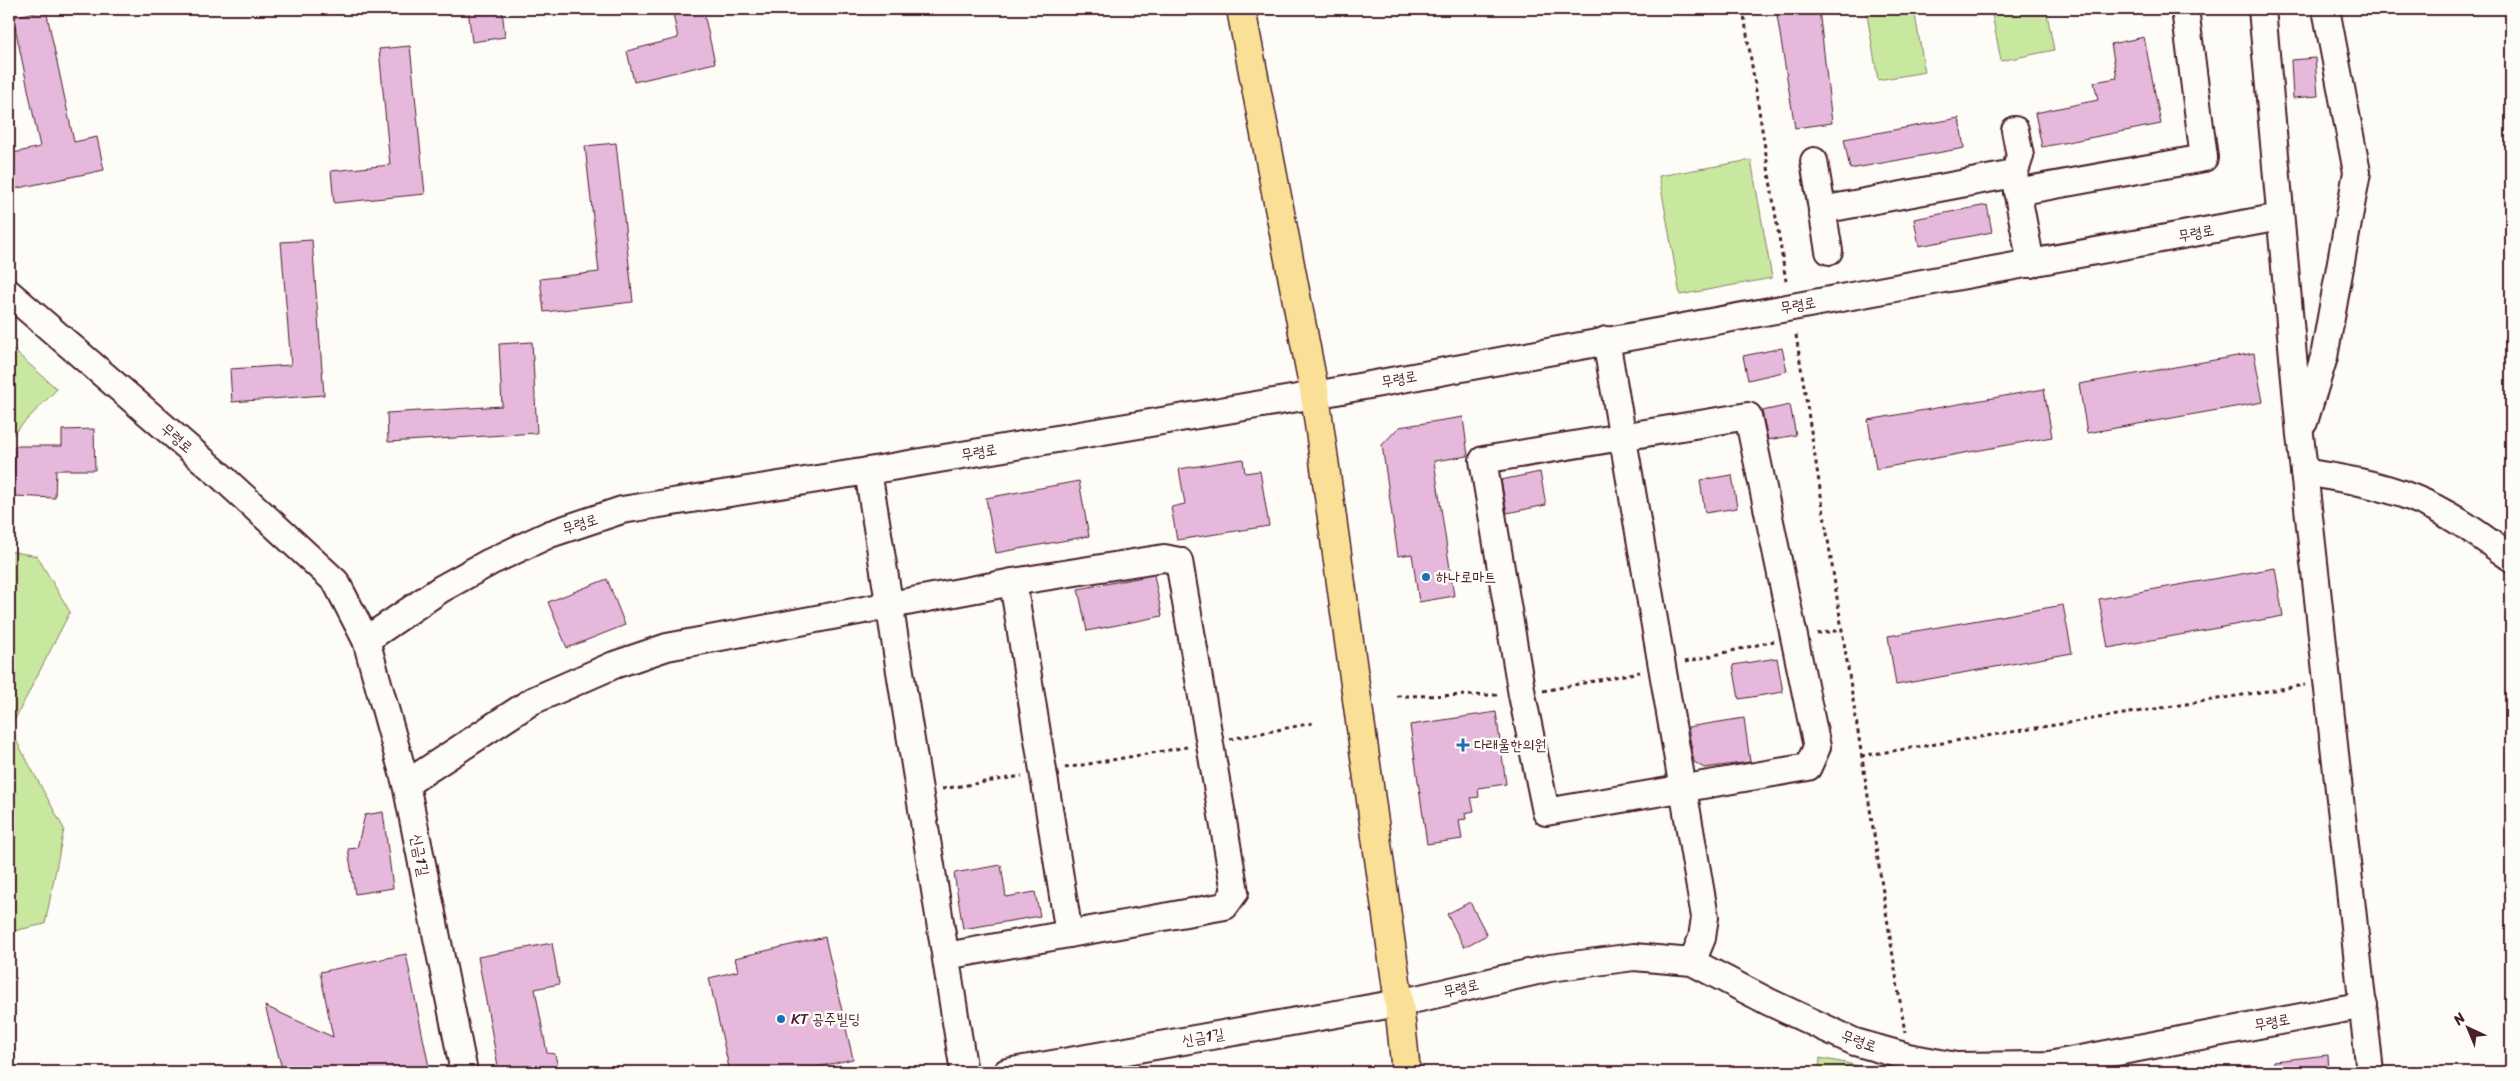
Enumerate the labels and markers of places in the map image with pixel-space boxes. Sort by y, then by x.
place label: 하나로마트 [1436,564,1496,590]
marker: 하나로마트 [1420,571,1432,583]
place label: 다래울한의원 [1474,732,1546,758]
marker: 다래울한의원 [1456,738,1470,752]
place label: KT 공주빌딩 [791,1006,860,1032]
marker: KT 공주빌딩 [775,1013,787,1025]

